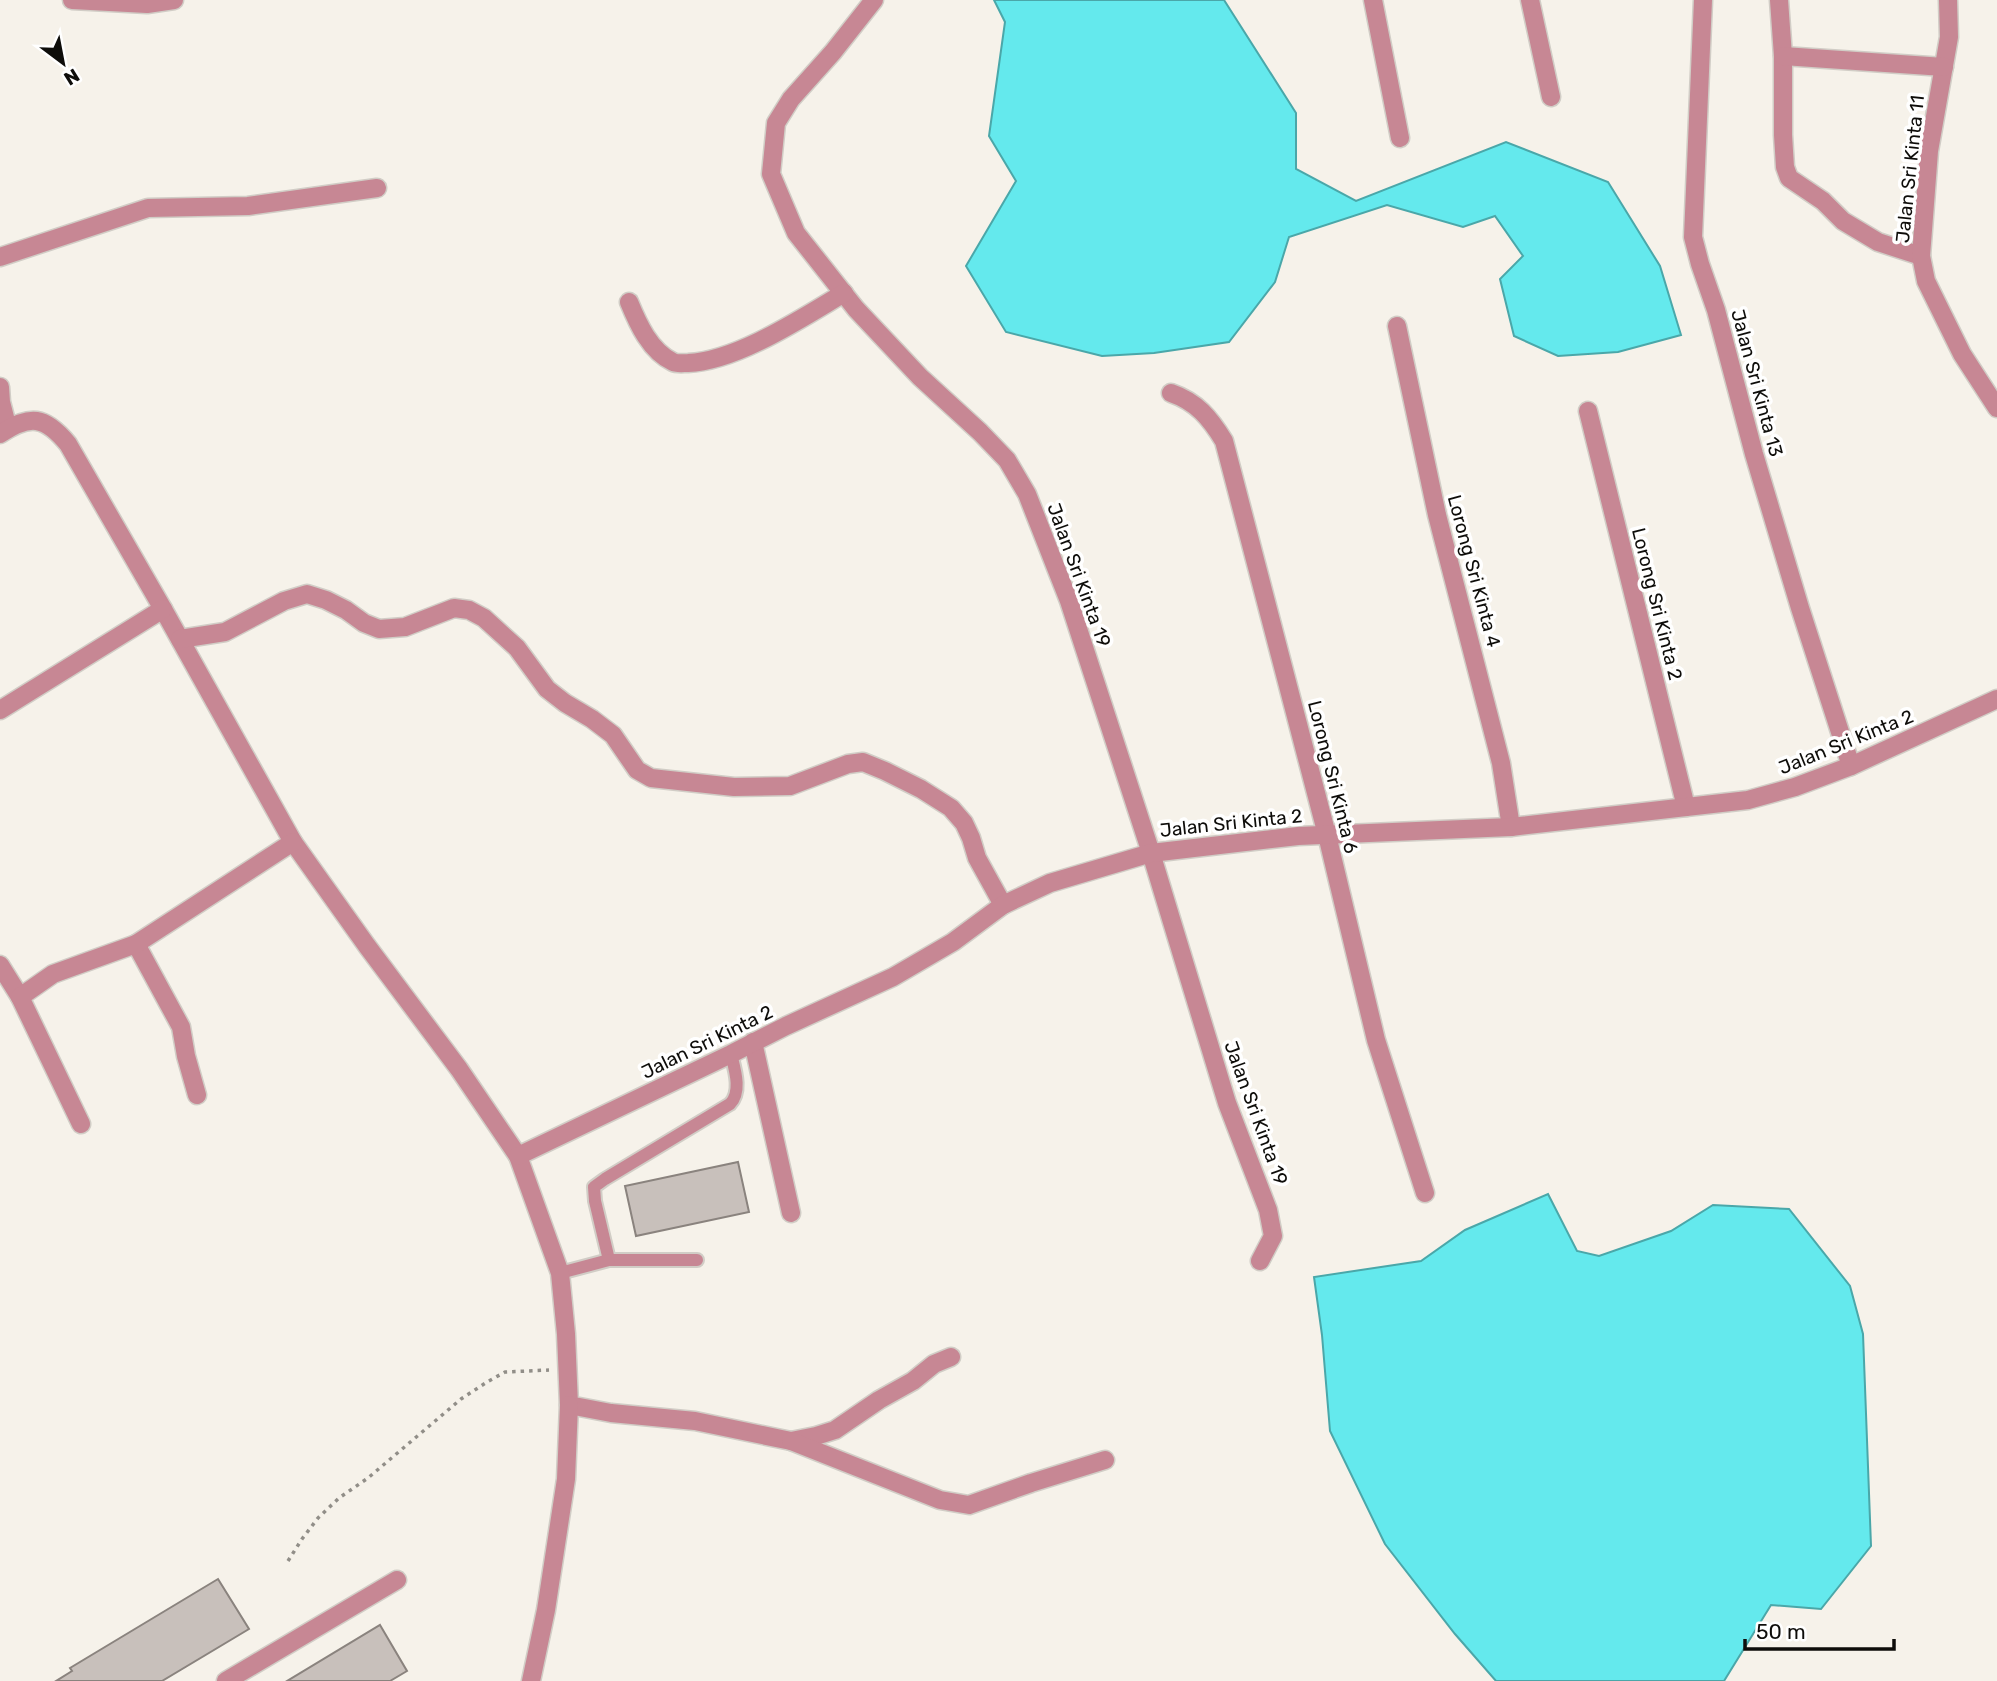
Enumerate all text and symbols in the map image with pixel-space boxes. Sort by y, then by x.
north arrow [28,28,98,98]
text: N [60,64,84,90]
street label: Jalan Sri Kinta 11 [1891,94,1929,244]
street label: Jalan Sri Kinta 13 [1726,307,1788,459]
street label: Lorong Sri Kinta 4 [1443,492,1505,650]
street label: Jalan Sri Kinta 19 [1042,500,1116,650]
street label: Lorong Sri Kinta 2 [1627,525,1687,683]
street label: Lorong Sri Kinta 6 [1303,698,1363,856]
street label: Jalan Sri Kinta 2 [1775,705,1917,779]
street label: Jalan Sri Kinta 2 [1159,804,1303,842]
street label: Jalan Sri Kinta 2 [638,1000,776,1084]
street label: Jalan Sri Kinta 19 [1219,1038,1293,1188]
scale bar [1745,1608,1894,1652]
text: 50 m [1756,1619,1806,1644]

